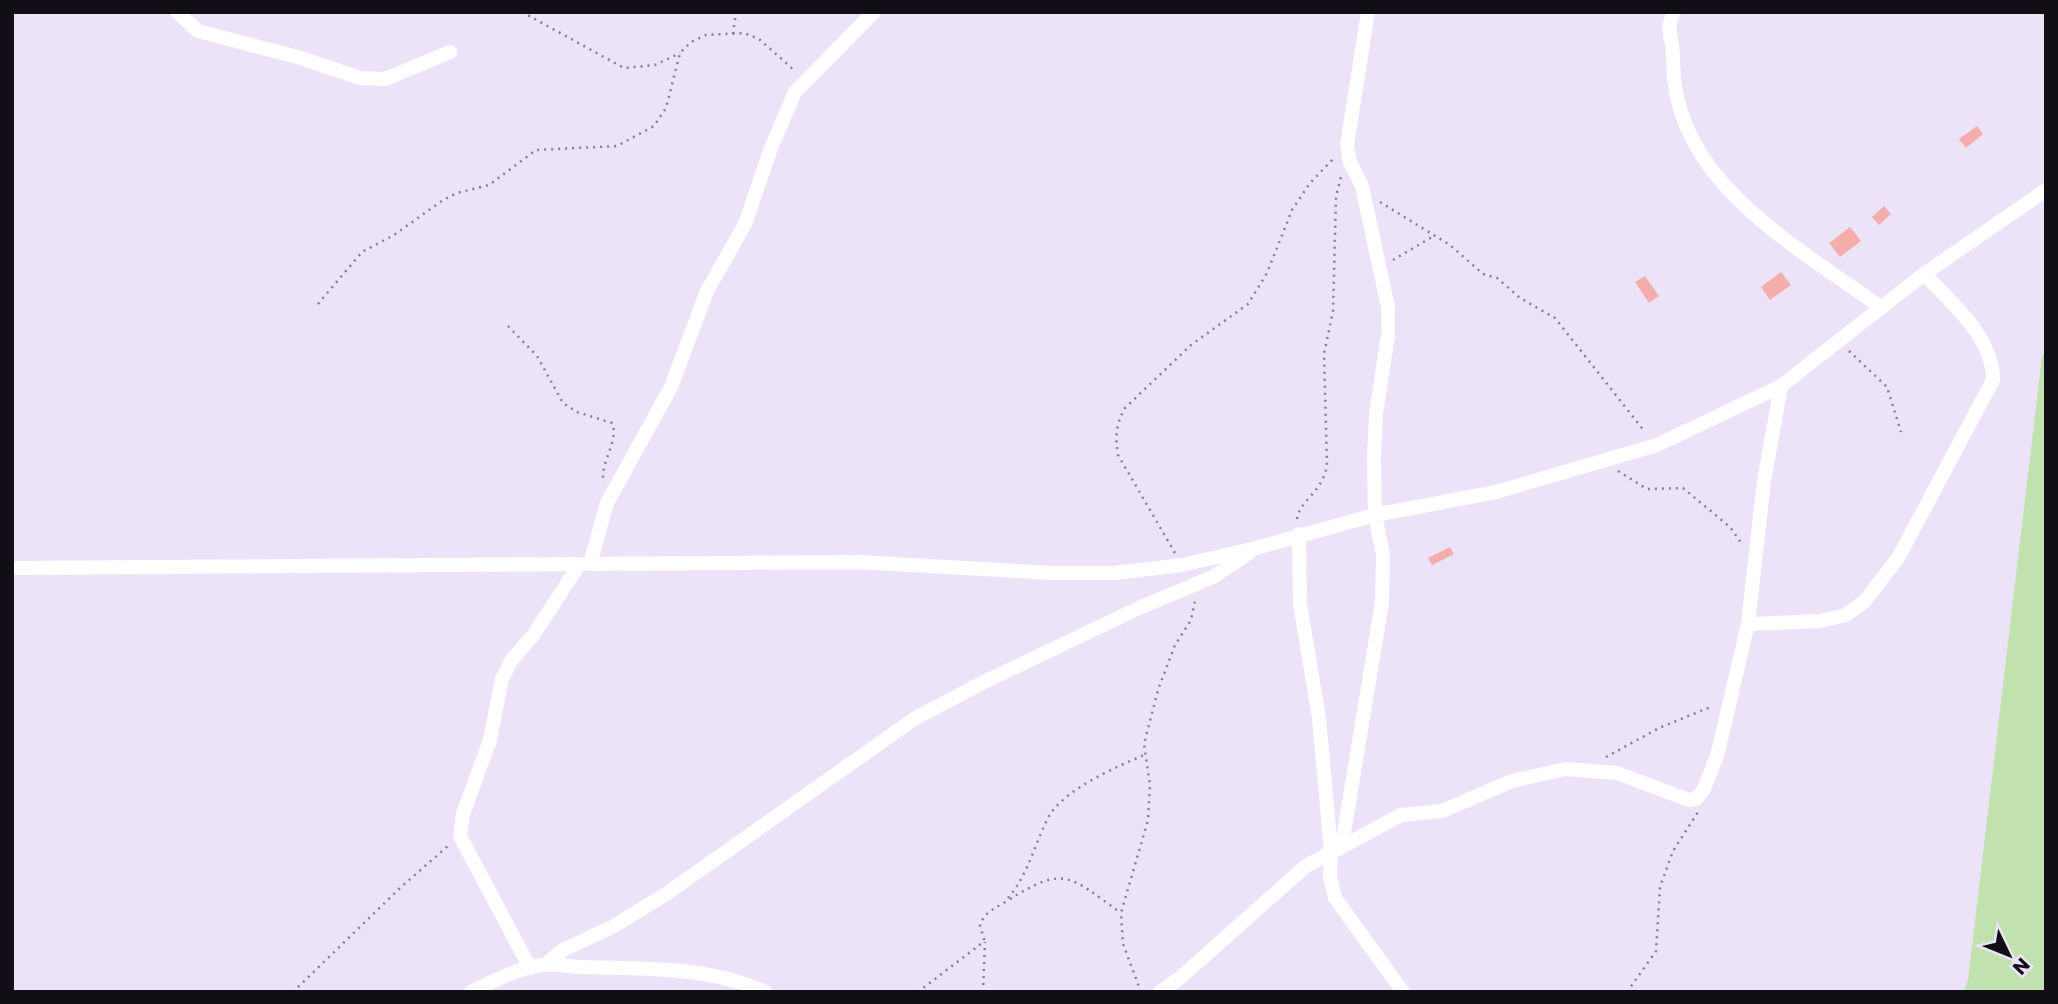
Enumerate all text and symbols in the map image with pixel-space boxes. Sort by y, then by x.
north arrow [1974,920,2044,990]
text: N [2006,952,2036,981]

